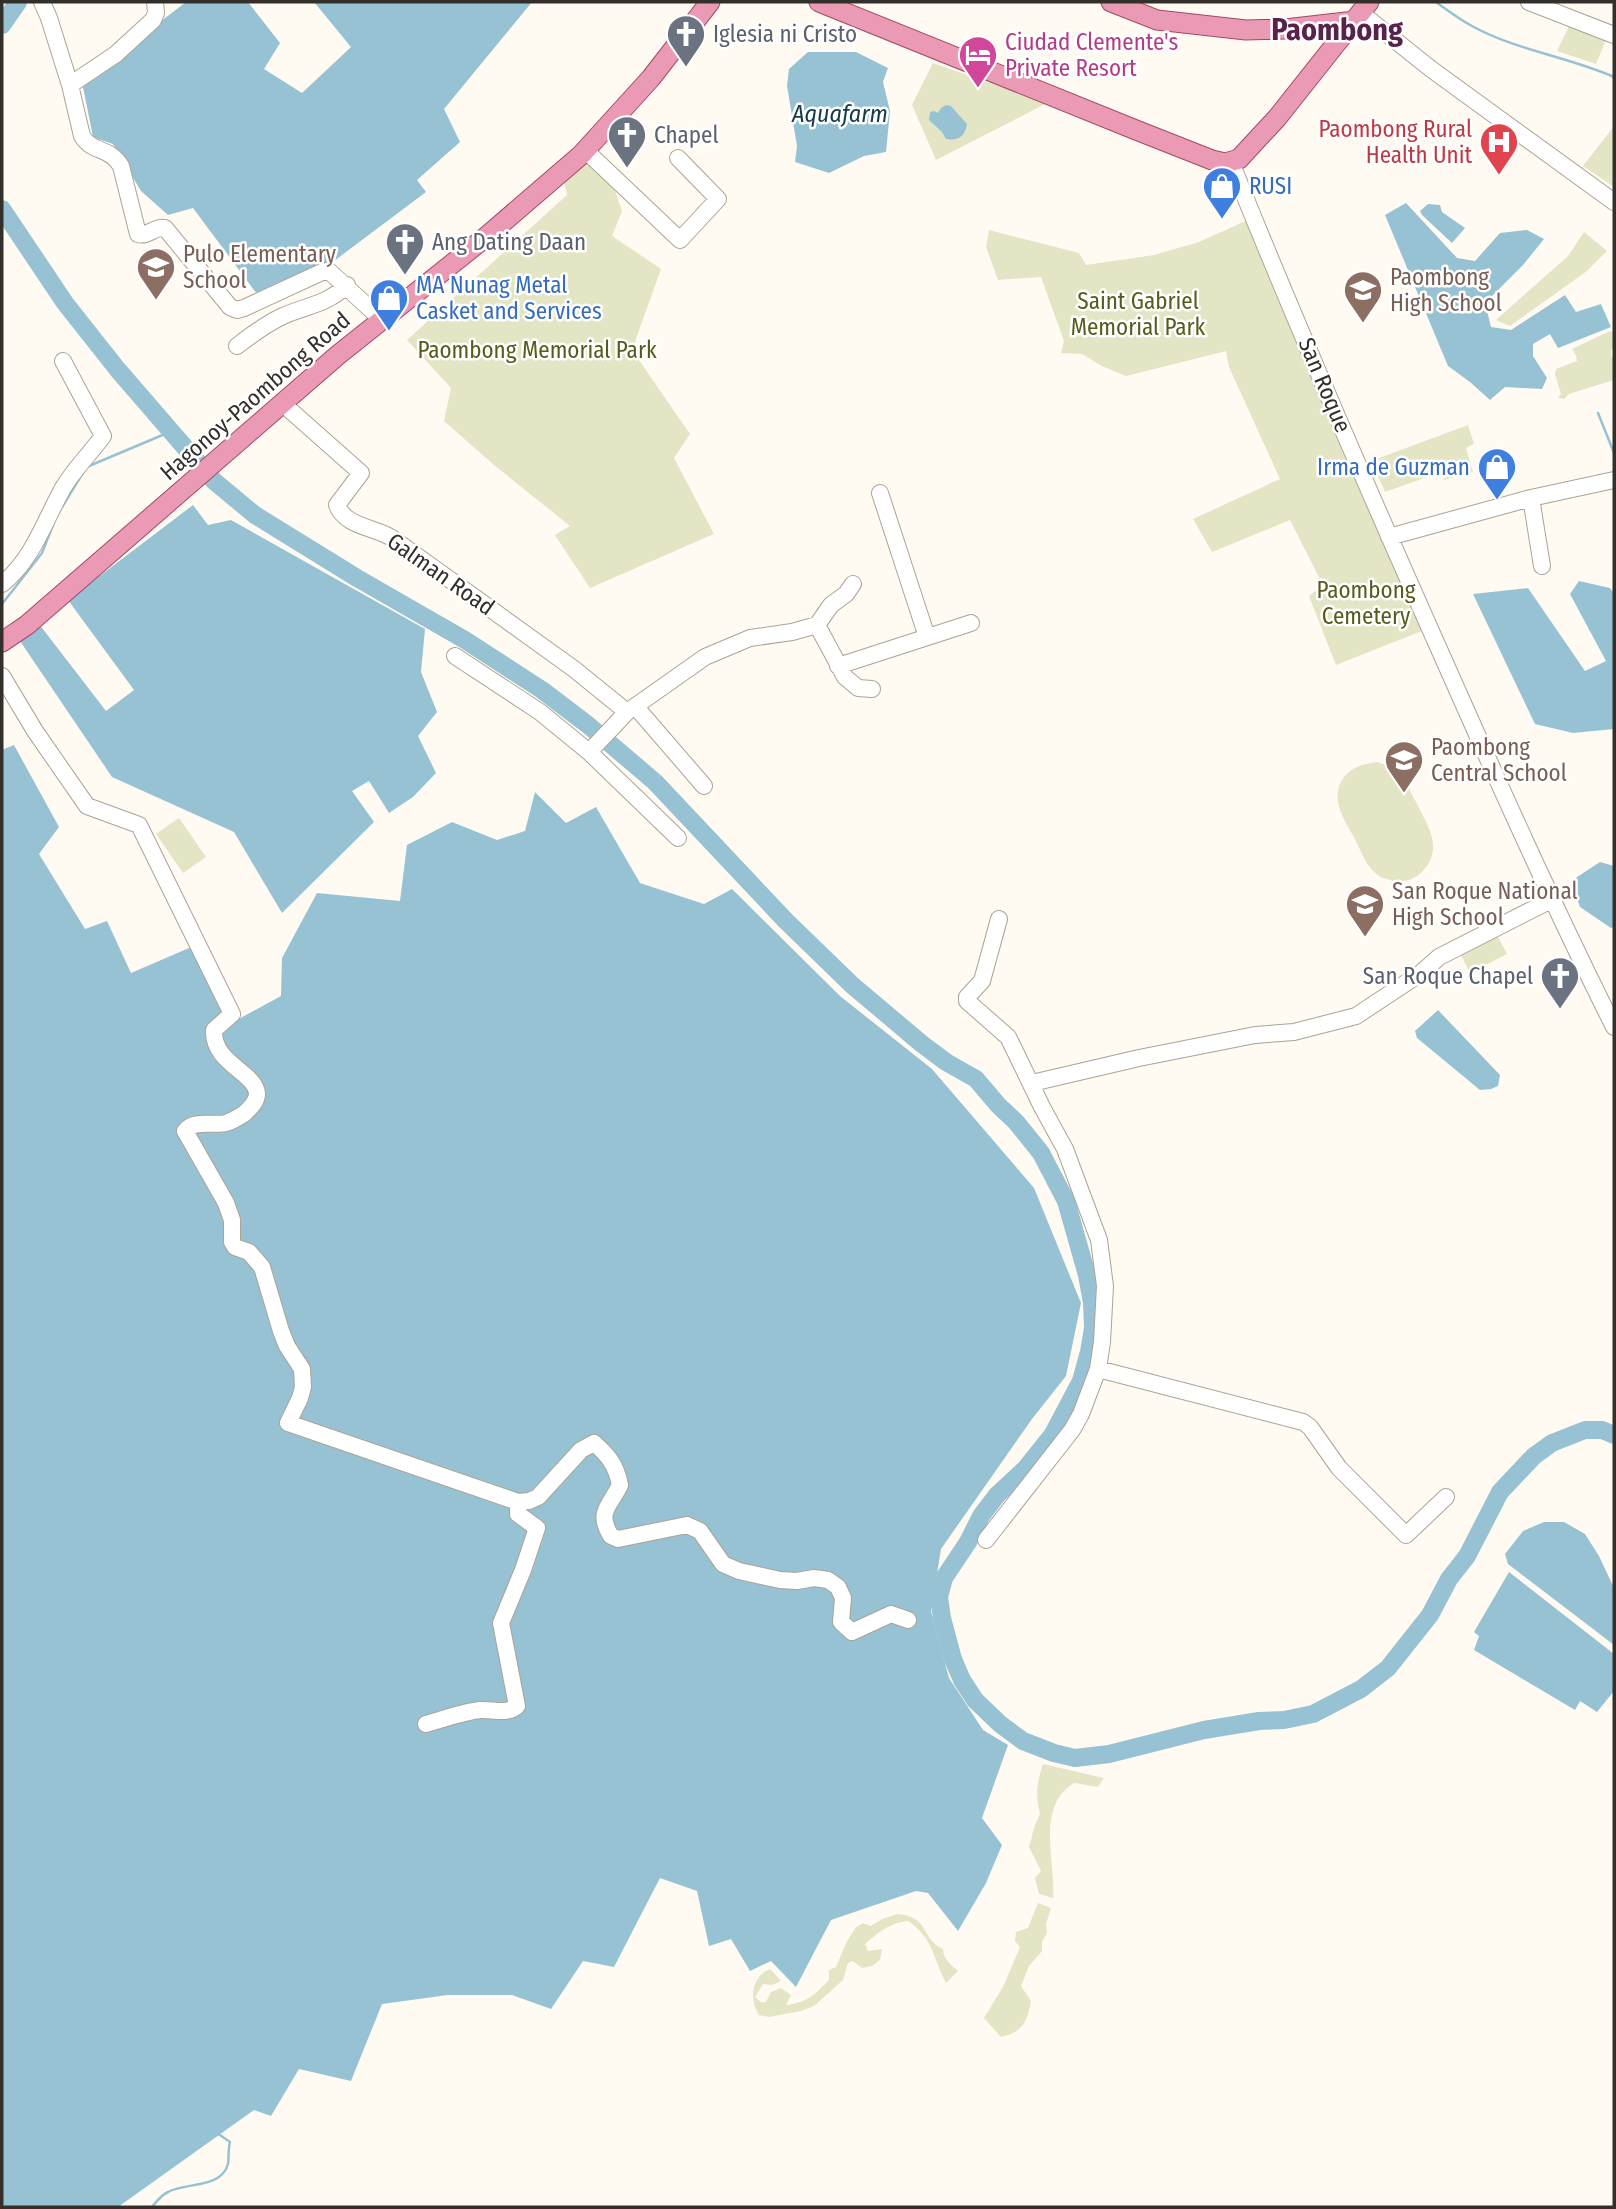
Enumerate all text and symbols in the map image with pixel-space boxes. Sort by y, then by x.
district label: Paombong [1271,12,1403,48]
church icon: Iglesia ni Cristo [665,13,707,68]
place label: Iglesia ni Cristo [713,20,857,48]
place label: Ciudad Clemente's Private Resort [1005,28,1179,82]
hotel icon: Ciudad Clemente's Private Resort [957,34,999,89]
water label: Aquafarm [791,100,888,128]
church icon: Chapel [606,114,648,169]
place label: Paombong Rural Health Unit [1318,115,1472,169]
place label: Chapel [654,121,719,149]
hospital icon: Paombong Rural Health Unit [1478,121,1520,176]
shop icon: RUSI [1201,165,1243,220]
place label: RUSI [1249,172,1292,200]
church icon: Ang Dating Daan [384,221,426,276]
place label: Ang Dating Daan [432,228,586,256]
place label: Pulo Elementary School [183,240,337,294]
school or university icon: Pulo Elementary School [135,246,177,301]
place label: Paombong High School [1390,263,1502,317]
school or university icon: Paombong High School [1342,269,1384,324]
place label: MA Nunag Metal Casket and Services [416,271,602,325]
shop icon: MA Nunag Metal Casket and Services [368,277,410,332]
park label: Saint Gabriel Memorial Park [1071,287,1206,341]
street label: Hagonoy-Paombong Road [154,306,356,486]
street label: San Roque [1293,333,1357,437]
park label: Paombong Memorial Park [417,336,657,364]
shop icon: Irma de Guzman [1476,446,1518,501]
place label: Irma de Guzman [1317,453,1470,481]
street label: Galman Road [382,527,500,621]
park label: Paombong Cemetery [1316,576,1416,630]
place label: Paombong Central School [1431,733,1567,787]
school or university icon: Paombong Central School [1383,739,1425,794]
place label: San Roque National High School [1392,877,1578,931]
school or university icon: San Roque National High School [1344,883,1386,938]
church icon: San Roque Chapel [1539,955,1581,1010]
place label: San Roque Chapel [1363,962,1533,990]

